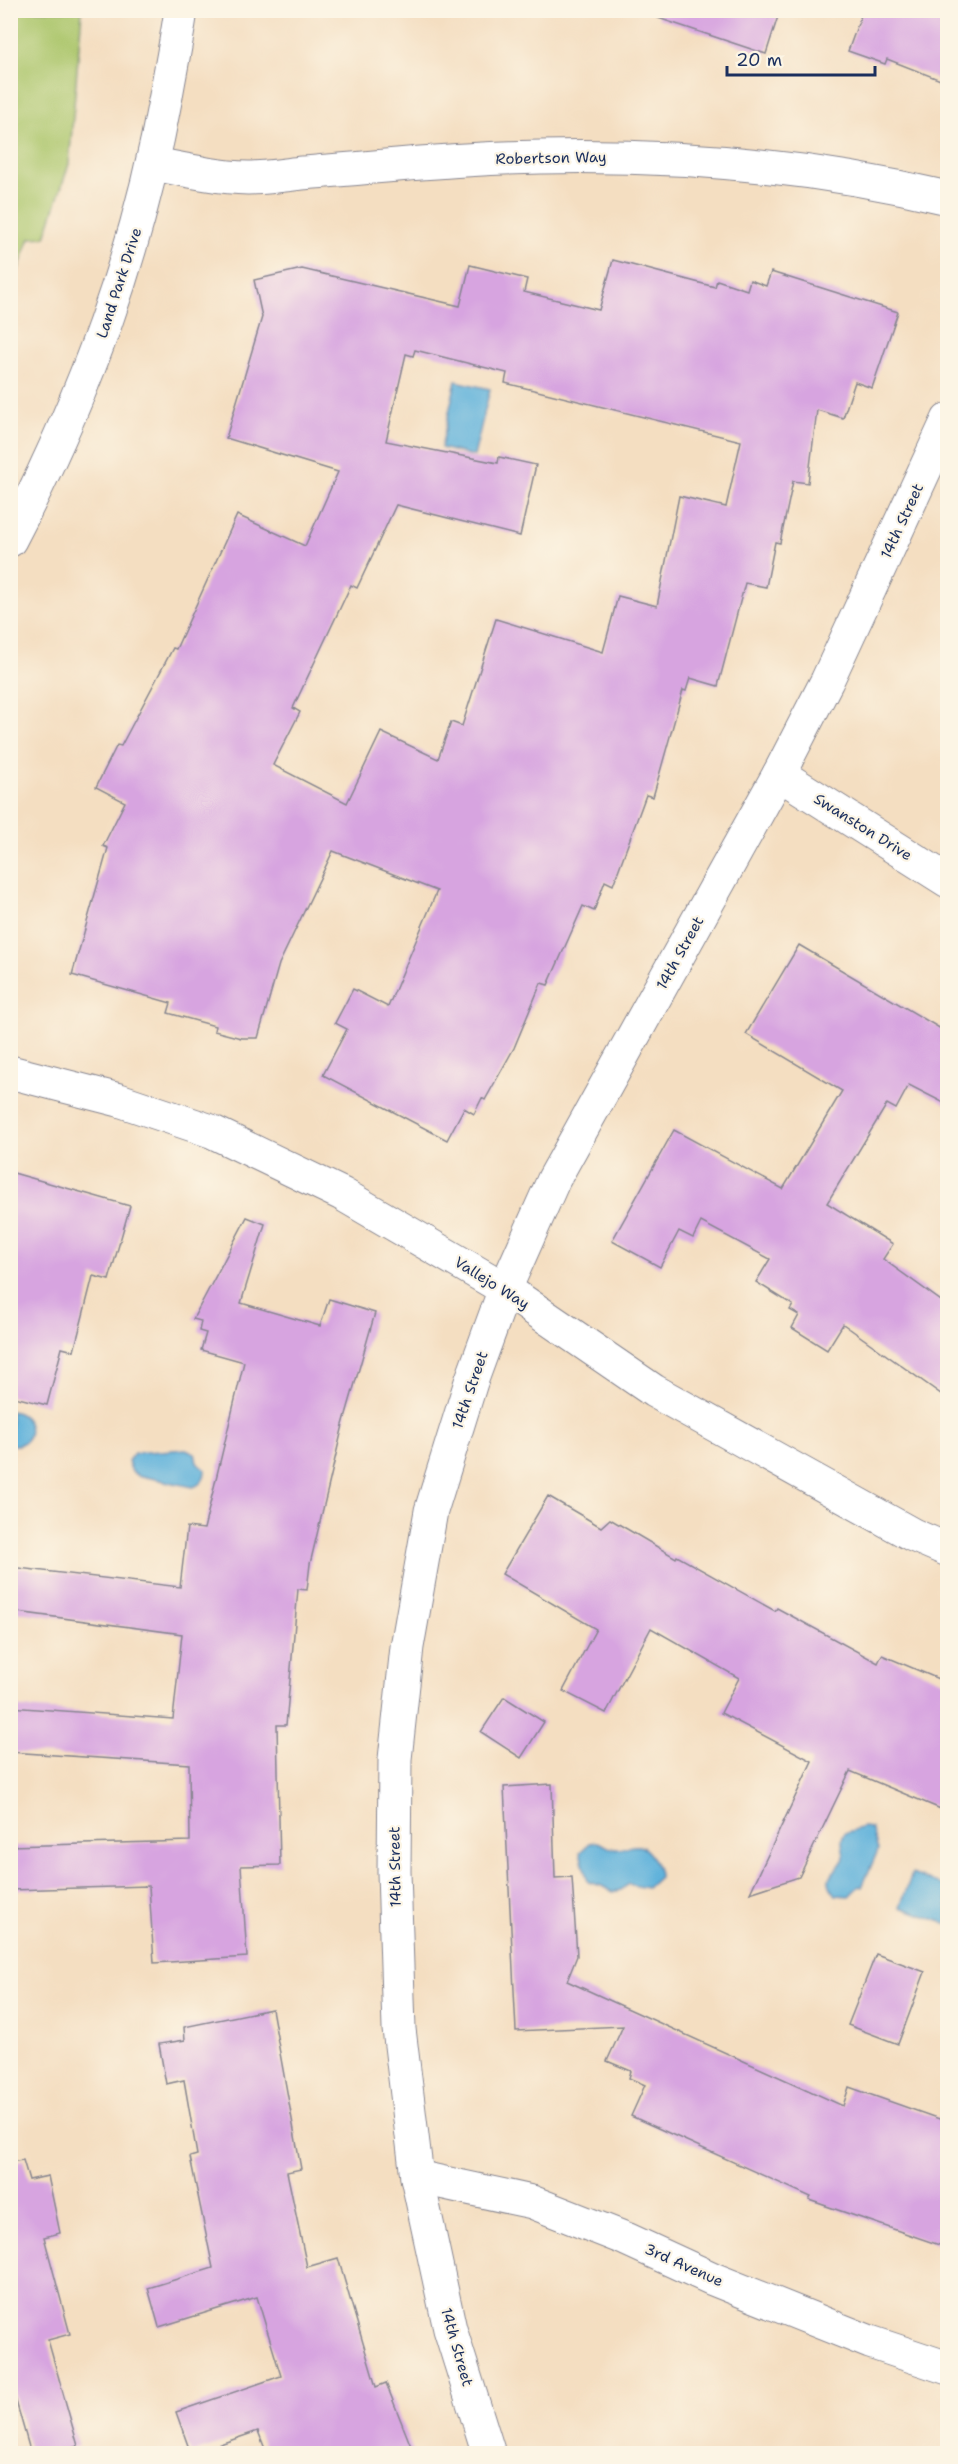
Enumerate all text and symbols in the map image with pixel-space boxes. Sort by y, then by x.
scale bar [727,39,876,77]
text: 20 m [736,48,782,72]
street label: Robertson Way [495,147,607,169]
street label: Land Park Drive [92,225,146,341]
street label: 14th Street [876,480,928,562]
street label: Swanston Drive [810,789,916,865]
street label: 14th Street [652,913,708,993]
street label: Vallejo Way [451,1252,533,1314]
street label: 14th Street [447,1348,493,1432]
street label: 14th Street [384,1826,406,1908]
street label: 3rd Avenue [642,2239,726,2291]
street label: 14th Street [436,2305,478,2389]

